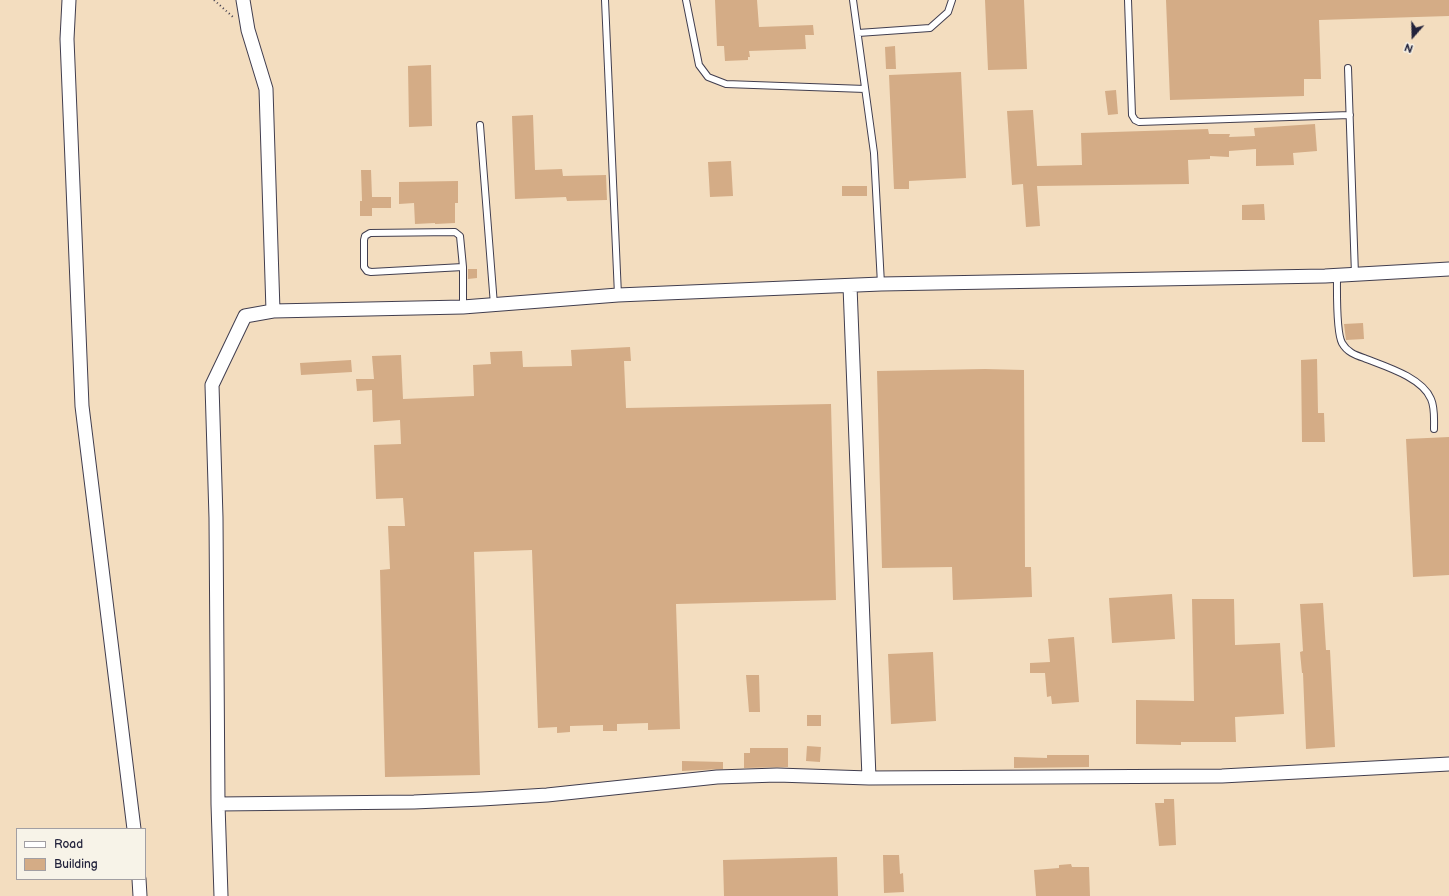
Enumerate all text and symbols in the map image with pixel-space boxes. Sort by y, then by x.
north arrow [1393,16,1433,56]
text: N [1403,40,1415,55]
legend [16,828,146,880]
text: Road [54,837,83,852]
text: Building [54,857,98,872]

